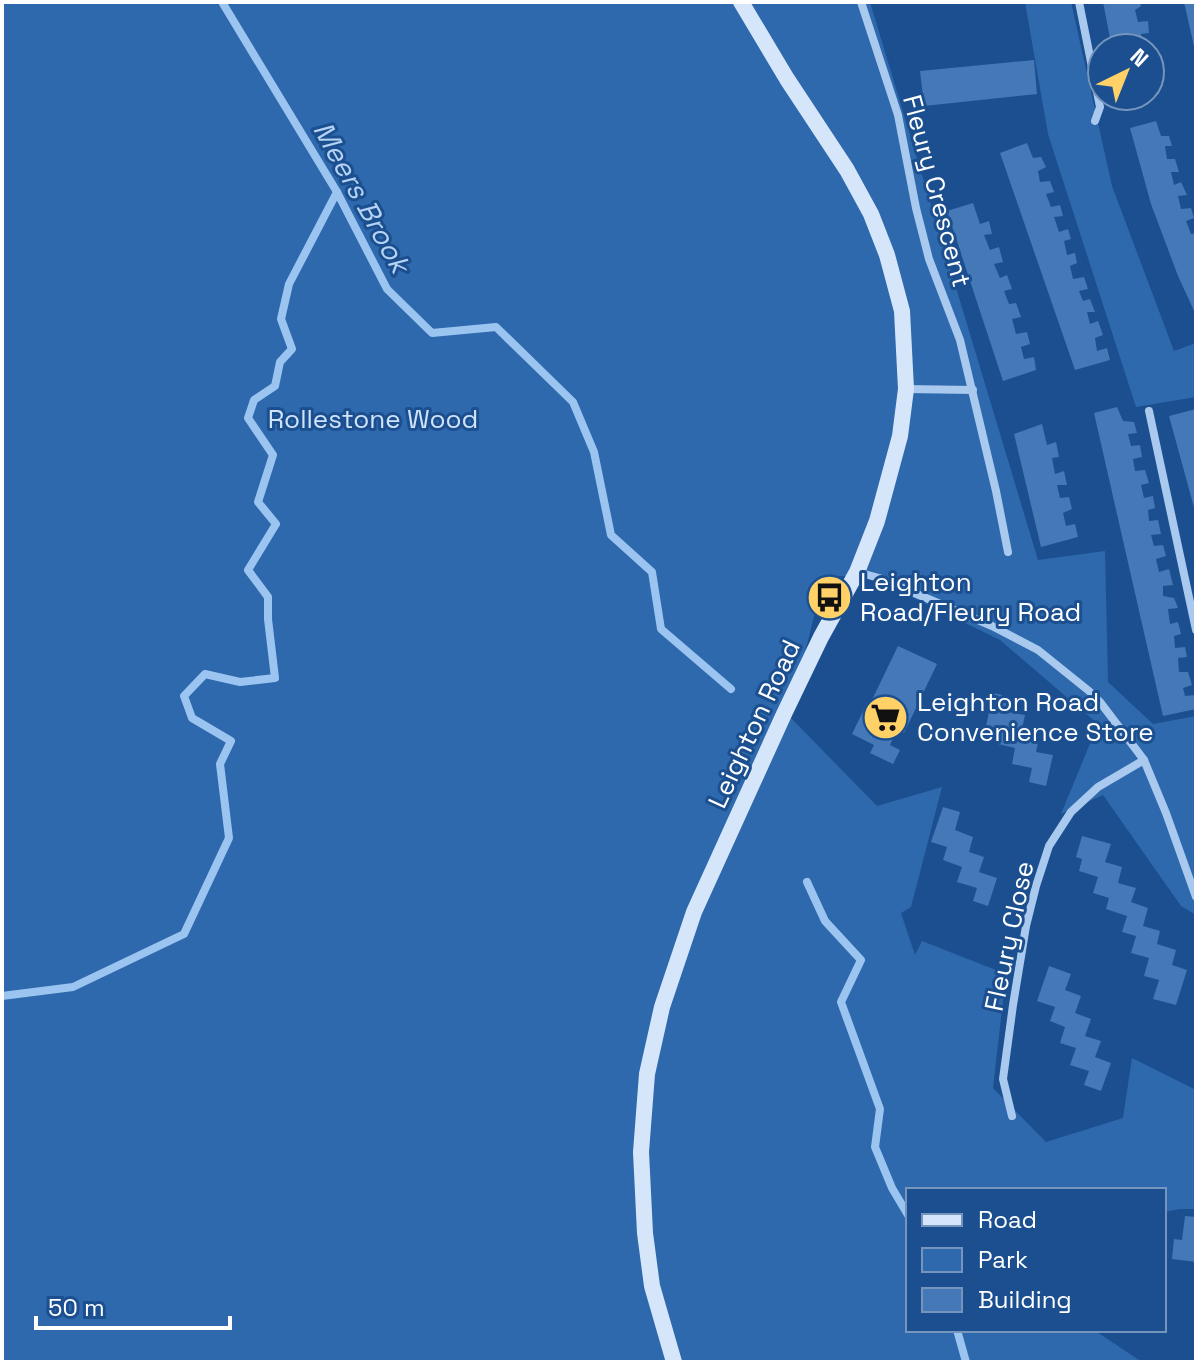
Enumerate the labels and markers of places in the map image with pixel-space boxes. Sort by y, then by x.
place label: Leighton Road/Fleury Road [860,565,1081,629]
bus stop icon: Leighton Road/Fleury Road [805,573,853,621]
place label: Leighton Road Convenience Store [917,685,1154,749]
supermarket icon: Leighton Road Convenience Store [862,693,910,741]

